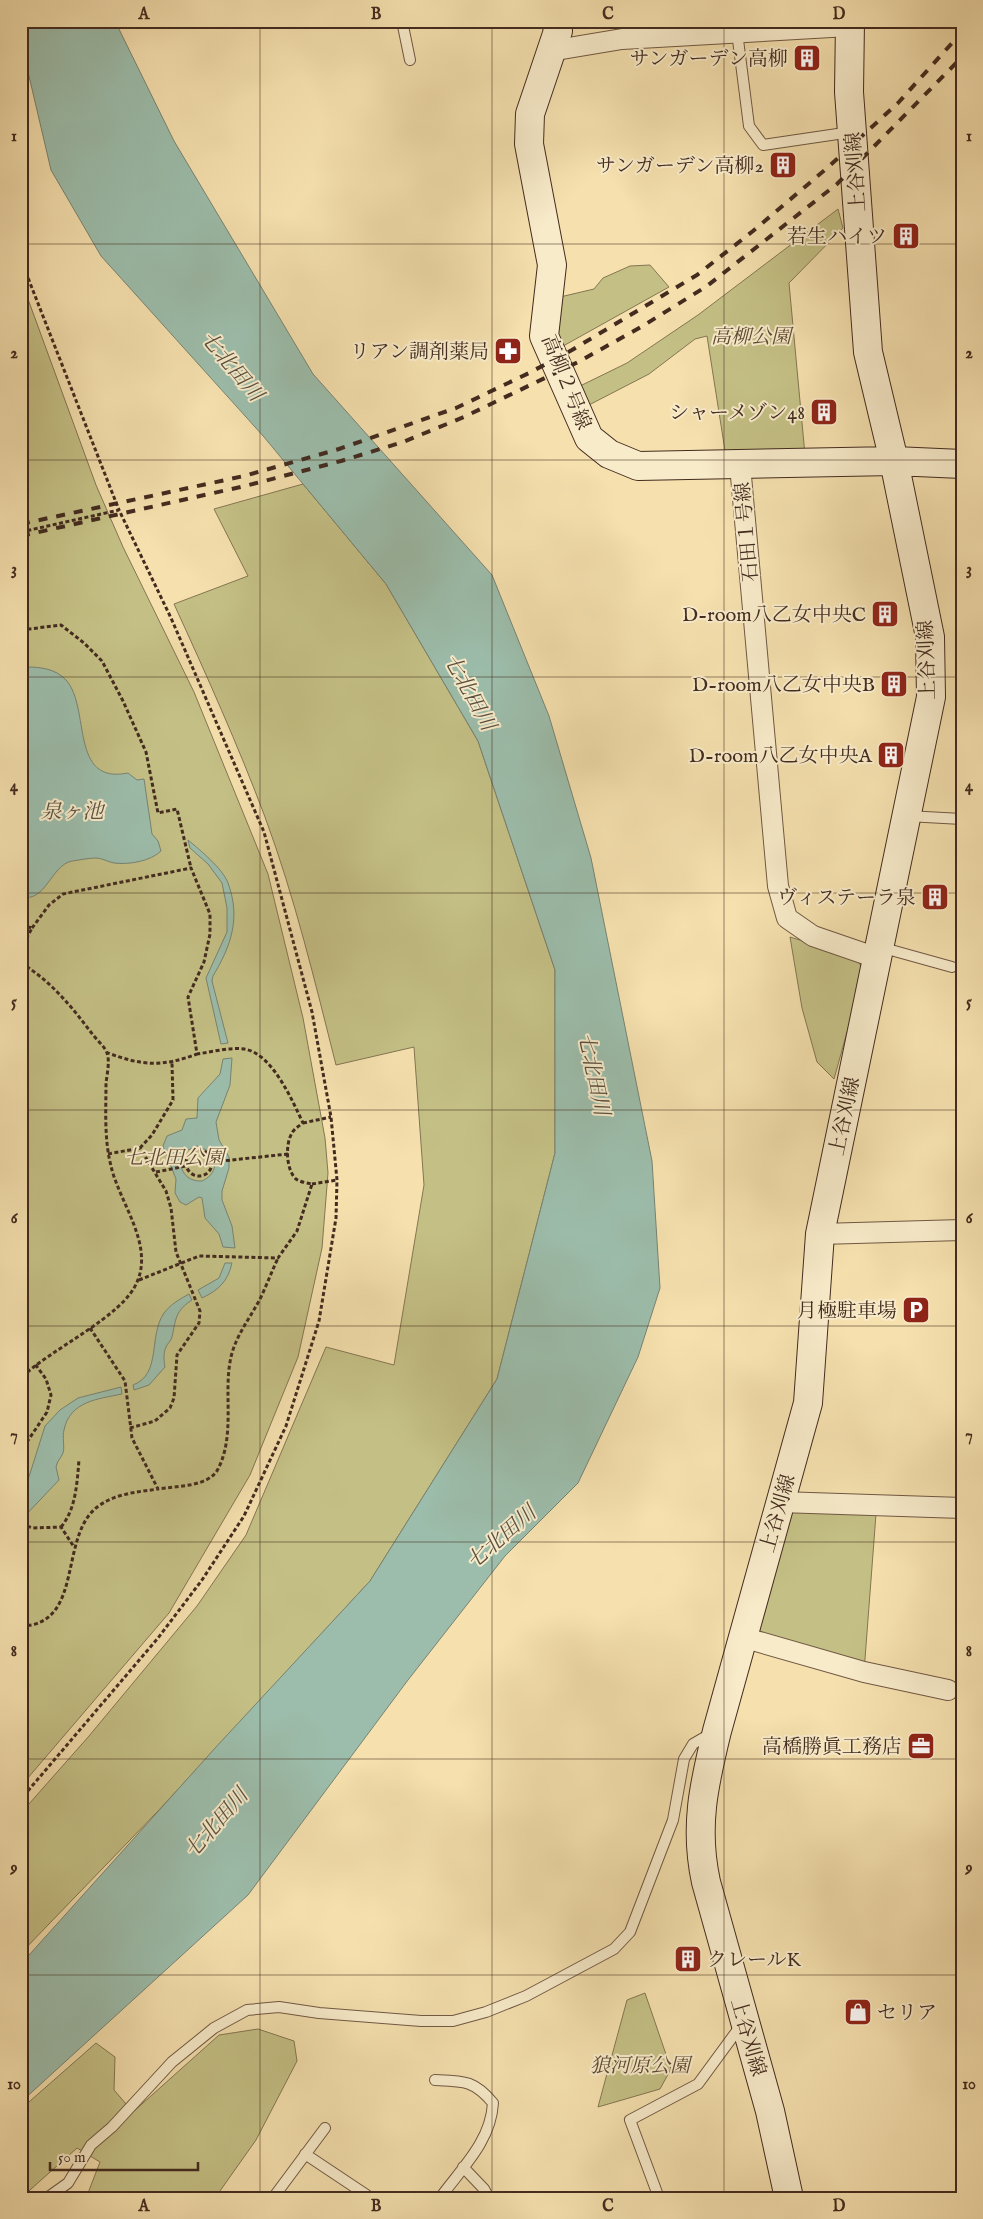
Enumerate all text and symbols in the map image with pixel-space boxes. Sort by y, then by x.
text: A [138,5,151,25]
text: B [371,5,382,25]
text: C [602,5,614,25]
text: D [833,5,846,25]
building icon: サンガーデン高柳 [792,43,822,73]
place label: サンガーデン高柳 [629,47,788,72]
text: 1 [11,127,17,147]
text: 1 [966,127,972,147]
street label: 上谷刈線 [841,131,872,213]
building icon: サンガーデン高柳2 [768,150,798,180]
place label: サンガーデン高柳2 [596,154,764,179]
building icon: 若生ハイツ [891,221,921,251]
place label: 若生ハイツ [787,225,887,250]
park label: 高柳公園 [711,325,794,350]
water label: 七北田川 [194,326,269,409]
street label: 高柳２号線 [535,332,596,434]
pharmacy icon: リアン調剤薬局 [493,336,523,366]
place label: リアン調剤薬局 [350,340,489,365]
text: 2 [10,344,18,364]
text: 2 [965,344,973,364]
building icon: シャーメゾン48 [809,397,839,427]
place label: シャーメゾン48 [669,401,805,426]
street label: 石田１号線 [731,481,764,583]
text: 3 [11,560,17,580]
text: 3 [966,560,972,580]
building icon: D-room八乙女中央C [870,599,900,629]
place label: D-room八乙女中央C [682,603,866,628]
street label: 上谷刈線 [914,620,941,700]
water label: 七北田川 [437,649,502,738]
building icon: D-room八乙女中央B [879,669,909,699]
place label: D-room八乙女中央B [692,673,875,698]
building icon: D-room八乙女中央A [876,740,906,770]
place label: D-room八乙女中央A [689,744,872,769]
text: 4 [10,777,19,797]
text: 4 [965,777,974,797]
water label: 泉ヶ池 [41,799,105,826]
building icon: ヴィステーラ泉 [920,882,950,912]
place label: ヴィステーラ泉 [778,886,916,911]
text: 5 [11,993,17,1013]
text: 5 [966,993,972,1013]
water label: 七北田川 [571,1030,615,1120]
street label: 上谷刈線 [825,1075,866,1158]
park label: 七北田公園 [124,1146,227,1171]
text: 6 [11,1209,19,1229]
text: 6 [966,1209,974,1229]
parking icon: 月極駐車場 [901,1295,931,1325]
place label: 月極駐車場 [797,1299,897,1324]
text: 7 [10,1426,18,1446]
text: 7 [965,1426,973,1446]
street label: 上谷刈線 [755,1472,801,1555]
water label: 七北田川 [461,1499,544,1576]
text: 8 [11,1642,17,1662]
text: 8 [966,1642,972,1662]
office icon: 高橋勝眞工務店 [906,1731,936,1761]
place label: 高橋勝眞工務店 [762,1735,902,1760]
water label: 七北田川 [179,1782,256,1865]
text: 9 [10,1859,18,1879]
text: 9 [965,1859,973,1879]
building icon: クレールK [673,1944,703,1974]
place label: クレールK [707,1948,802,1973]
street label: 上谷刈線 [725,1996,771,2079]
shop icon: セリア [843,1997,873,2027]
place label: セリア [877,2001,937,2026]
park label: 狼河原公園 [590,2054,693,2079]
text: 10 [7,2075,21,2095]
text: 10 [962,2075,976,2095]
scale bar [50,2139,198,2171]
text: 50 m [58,2148,86,2167]
text: A [138,2197,151,2217]
text: B [371,2197,382,2217]
text: C [602,2197,614,2217]
text: D [833,2197,846,2217]

